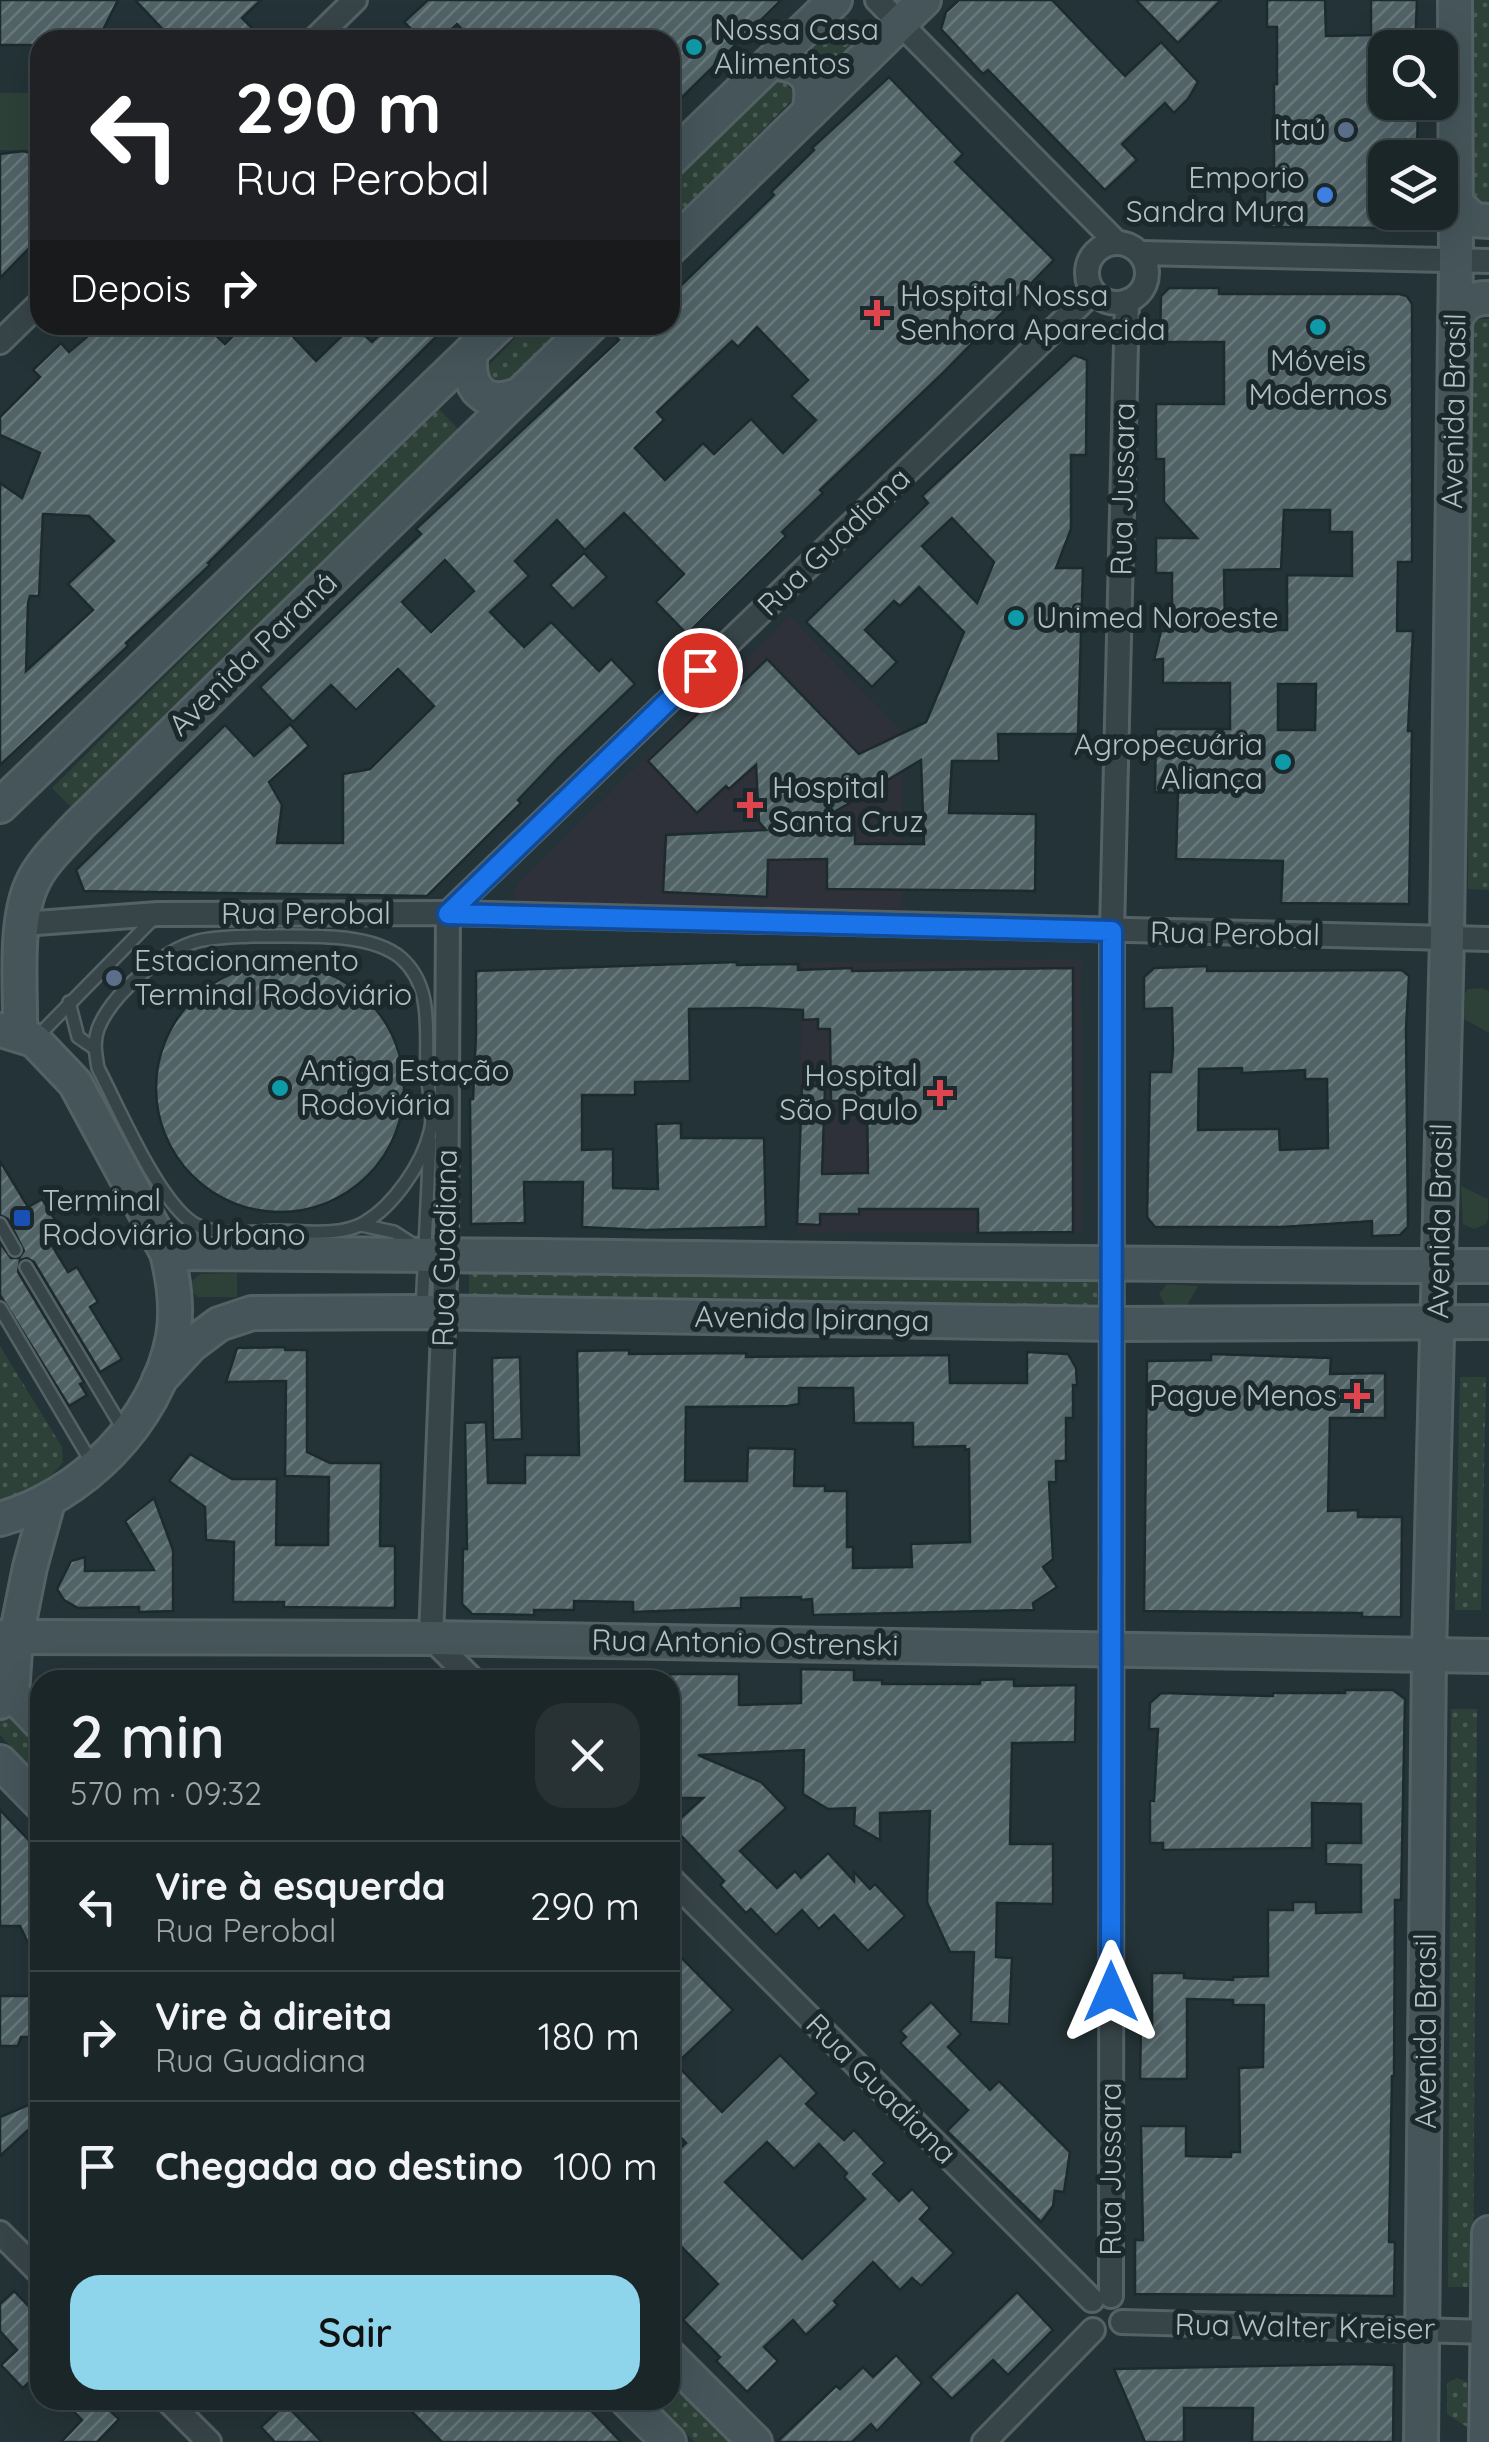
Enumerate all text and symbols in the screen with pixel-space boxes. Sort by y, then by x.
place label: Nossa Casa Alimentos [714,10,879,82]
map controls [1368,30,1458,230]
button: search [1368,30,1458,120]
marker: Nossa Casa Alimentos [683,36,705,58]
text: 290 m [235,63,442,151]
icon: left [70,70,200,200]
place label: Itaú [1273,110,1326,148]
marker: Itaú [1335,119,1357,141]
button: layers [1368,140,1458,230]
text: Rua Perobal [235,150,490,206]
place label: Emporio Sandra Mura [1126,158,1305,230]
marker: Emporio Sandra Mura [1314,184,1336,206]
icon: right [211,260,266,315]
text: Depois [70,264,191,312]
place label: Hospital Nossa Senhora Aparecida [900,276,1166,348]
marker: Hospital Nossa Senhora Aparecida [864,300,890,326]
street label: Avenida Brasil [1432,313,1474,509]
marker: Móveis Modernos [1307,316,1329,338]
place label: Móveis Modernos [1248,341,1388,413]
street label: Rua Jussara [1101,402,1143,576]
street label: Rua Guadiana [749,459,918,624]
street label: Avenida Paraná [160,563,345,743]
place label: Unimed Noroeste [1036,598,1279,636]
marker: Unimed Noroeste [1005,607,1027,629]
pin [658,628,743,713]
icon: arrive [673,643,728,698]
place label: Agropecuária Aliança [1074,725,1263,797]
marker: Agropecuária Aliança [1272,751,1294,773]
place label: Hospital Santa Cruz [772,768,924,840]
marker: Hospital Santa Cruz [737,792,763,818]
street label: Rua Perobal [221,894,391,932]
street label: Rua Perobal [1150,913,1320,953]
place label: Estacionamento Terminal Rodoviário [134,941,412,1013]
marker: Estacionamento Terminal Rodoviário [103,967,125,989]
place label: Antiga Estação Rodoviária [300,1051,510,1123]
place label: Hospital São Paulo [779,1056,918,1128]
marker: Antiga Estação Rodoviária [269,1077,291,1099]
marker: Hospital São Paulo [927,1080,953,1106]
street label: Avenida Brasil [1418,1123,1460,1319]
street label: Rua Guadiana [423,1149,465,1347]
place label: Terminal Rodoviário Urbano [42,1181,306,1253]
marker: Terminal Rodoviário Urbano [11,1207,33,1229]
street label: Avenida Ipiranga [694,1297,930,1339]
place label: Pague Menos [1149,1376,1337,1414]
marker: Pague Menos [1346,1385,1368,1407]
street label: Rua Antonio Ostrenski [591,1620,899,1664]
text: 2 min [70,1698,225,1773]
button: close [535,1703,640,1808]
text: 570 m · 09:32 [70,1773,262,1813]
text: Vire à esquerda [155,1862,446,1910]
icon: left [70,1879,125,1934]
text: 290 m [530,1882,640,1930]
text: Rua Perobal [155,1910,336,1950]
street label: Avenida Brasil [1406,1933,1444,2129]
position arrow [1059,1940,1163,2044]
text: Vire à direita [155,1992,392,2040]
street label: Rua Guadiana [798,2005,965,2172]
icon: right [70,2009,125,2064]
text: 180 m [538,2012,640,2060]
text: Rua Guadiana [155,2040,366,2080]
street label: Rua Jussara [1091,2082,1129,2256]
icon: arrive [70,2139,125,2194]
text: Chegada ao destino [155,2142,523,2190]
text: 100 m [553,2142,658,2190]
button: Sair [70,2275,640,2390]
street label: Rua Walter Kreiser [1174,2305,1436,2347]

